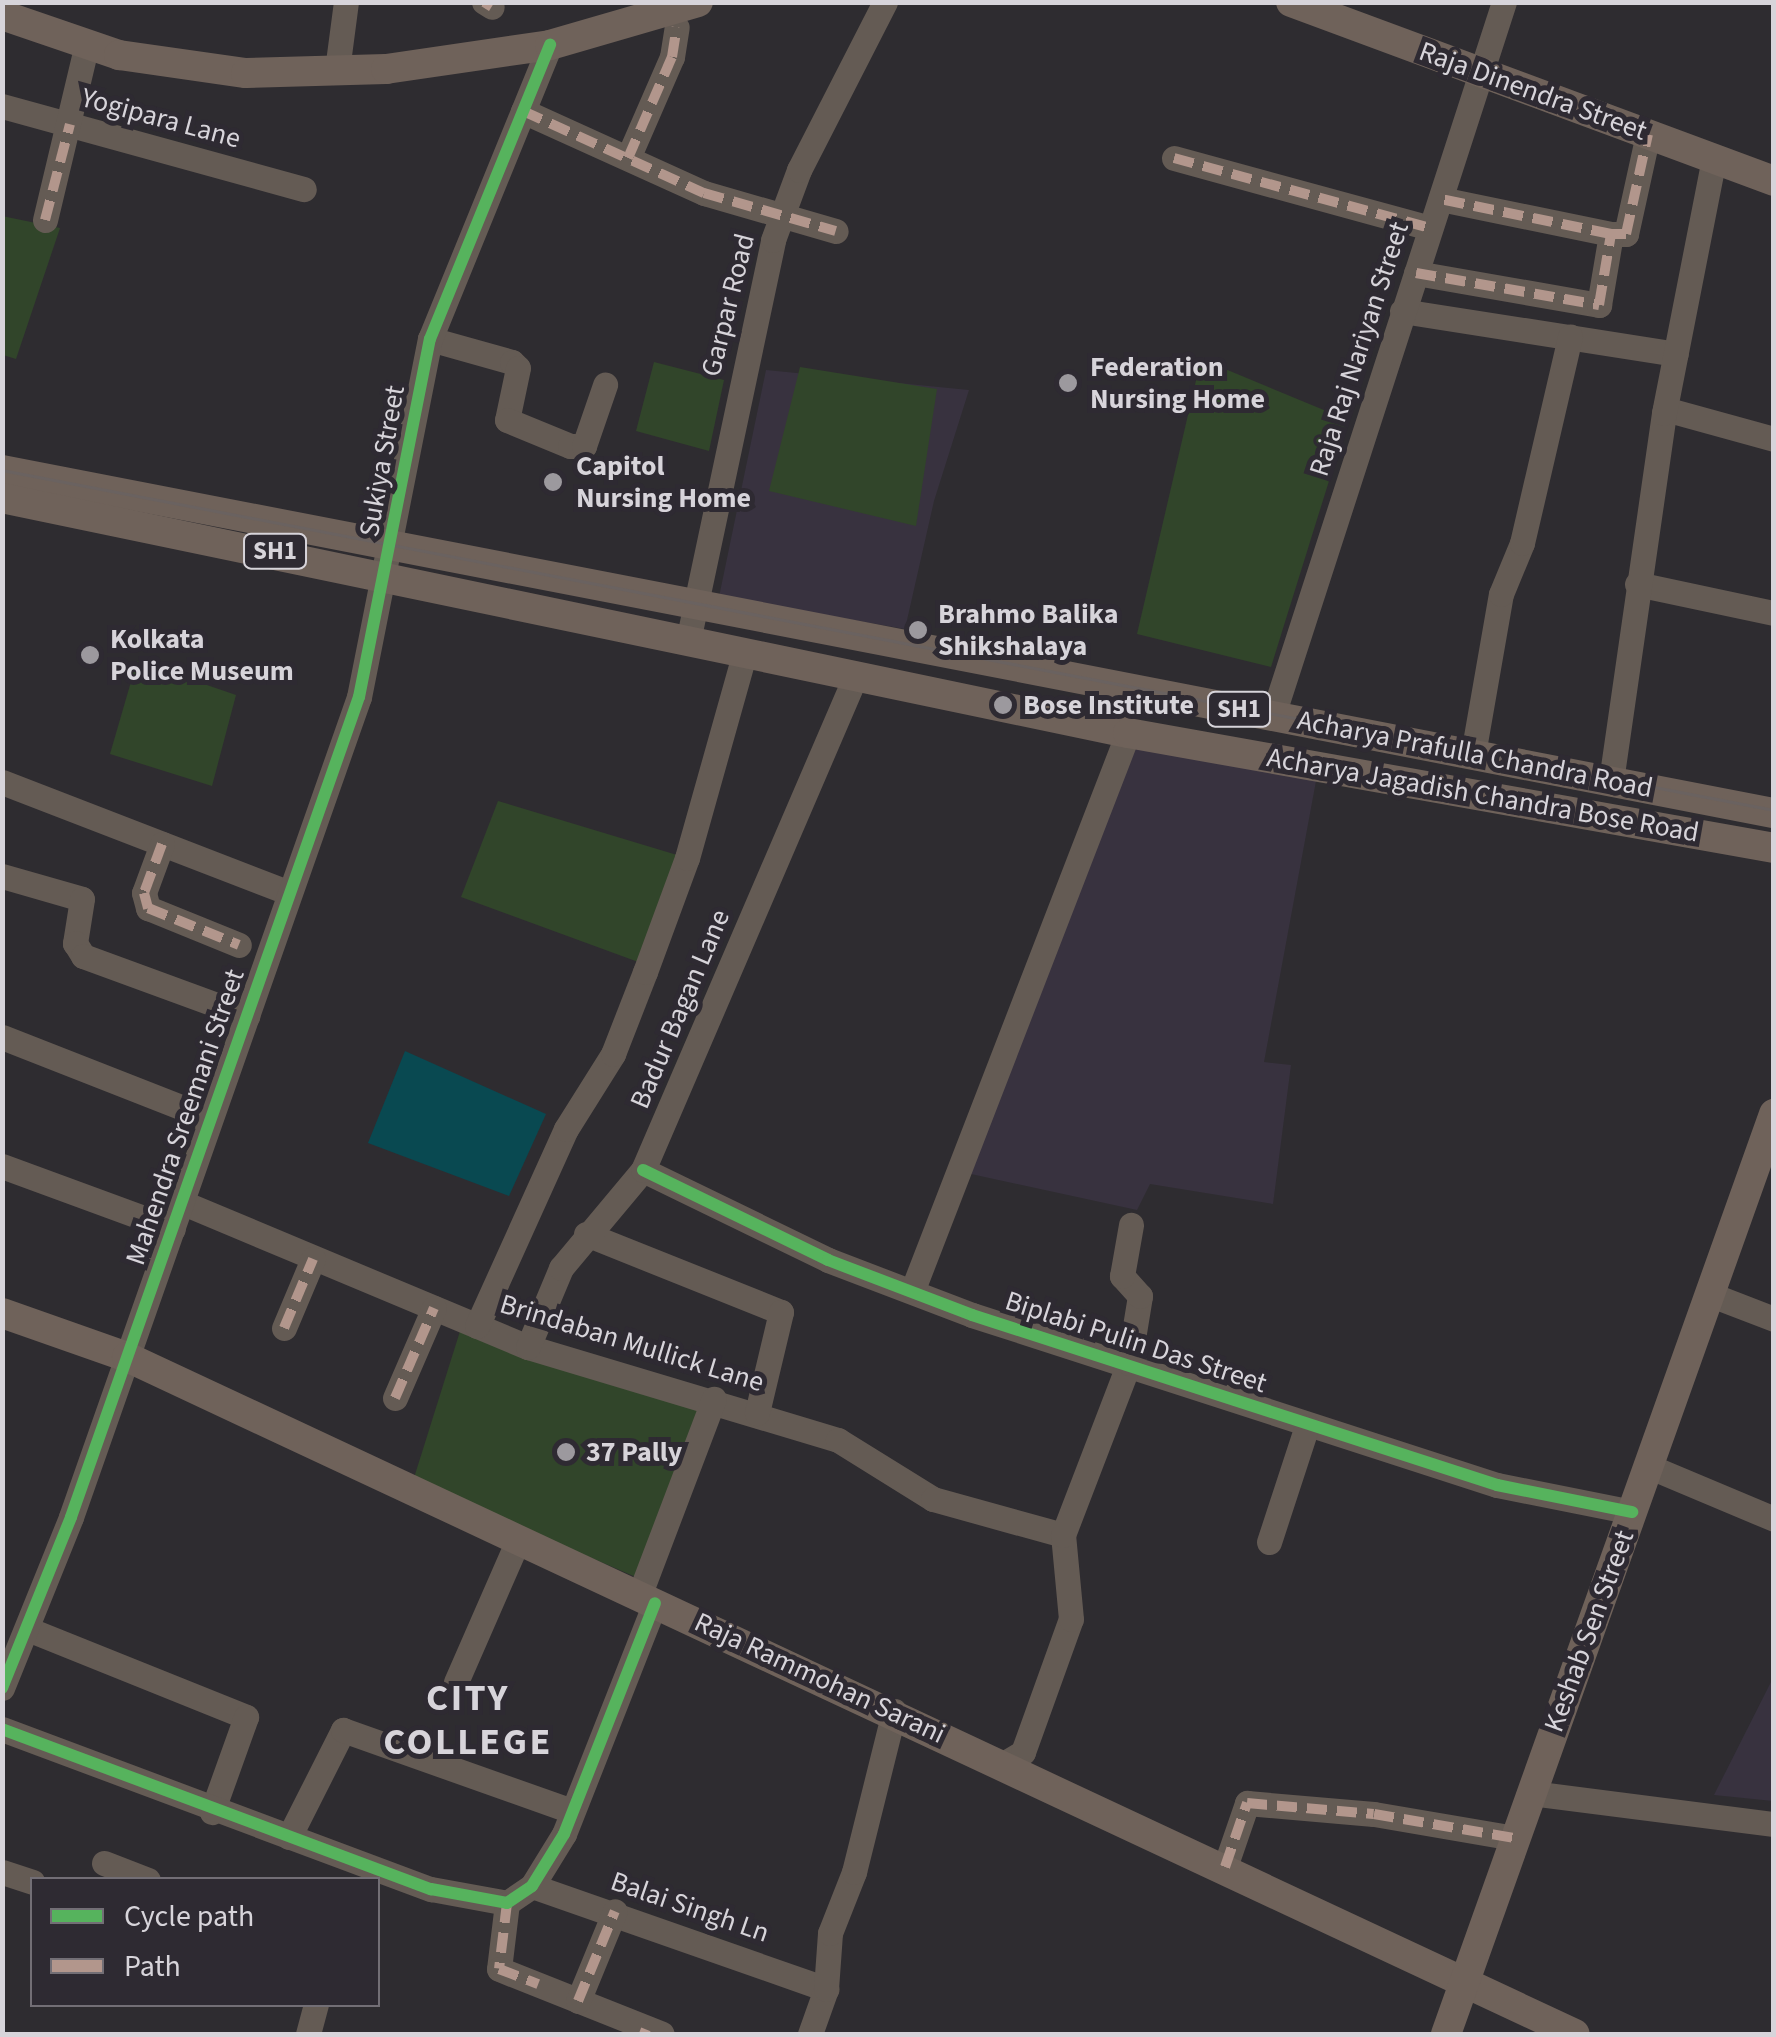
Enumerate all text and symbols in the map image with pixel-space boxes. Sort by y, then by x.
street label: Raja Dinendra Street [1415,34,1651,148]
street label: Yogipara Lane [78,81,244,155]
street label: Raja Raj Nariyan Street [1302,218,1416,480]
street label: Garpar Road [694,230,762,380]
place label: Federation Nursing Home [1090,350,1265,416]
marker: Federation Nursing Home [1055,370,1081,396]
street label: Sukiya Street [352,383,412,539]
place label: Capitol Nursing Home [576,449,751,515]
marker: Capitol Nursing Home [540,469,566,495]
road number: SH1 [242,531,308,571]
place label: Brahmo Balika Shikshalaya [938,597,1118,663]
marker: Brahmo Balika Shikshalaya [907,619,929,641]
place label: Kolkata Police Museum [110,622,294,688]
marker: Kolkata Police Museum [79,644,101,666]
place label: Bose Institute [1023,688,1194,722]
road number: SH1 [1206,689,1272,729]
marker: Bose Institute [992,694,1014,716]
street label: Acharya Prafulla Chandra Road [1294,703,1656,805]
street label: Acharya Jagadish Chandra Bose Road [1264,740,1702,850]
street label: Badur Bagan Lane [623,904,737,1114]
street label: Mahendra Sreemani Street [119,965,251,1269]
street label: Biplabi Pulin Das Street [1001,1284,1271,1400]
street label: Brindaban Mullick Lane [496,1287,768,1399]
place label: 37 Pally [586,1435,682,1469]
marker: 37 Pally [555,1441,577,1463]
street label: Keshab Sen Street [1537,1526,1641,1736]
street label: Raja Rammohan Sarani [689,1605,951,1751]
district label: CITY COLLEGE [383,1676,553,1766]
street label: Balai Singh Ln [606,1864,774,1950]
legend [30,1877,380,2007]
text: Cycle path [124,1895,254,1938]
text: Path [124,1945,181,1988]

